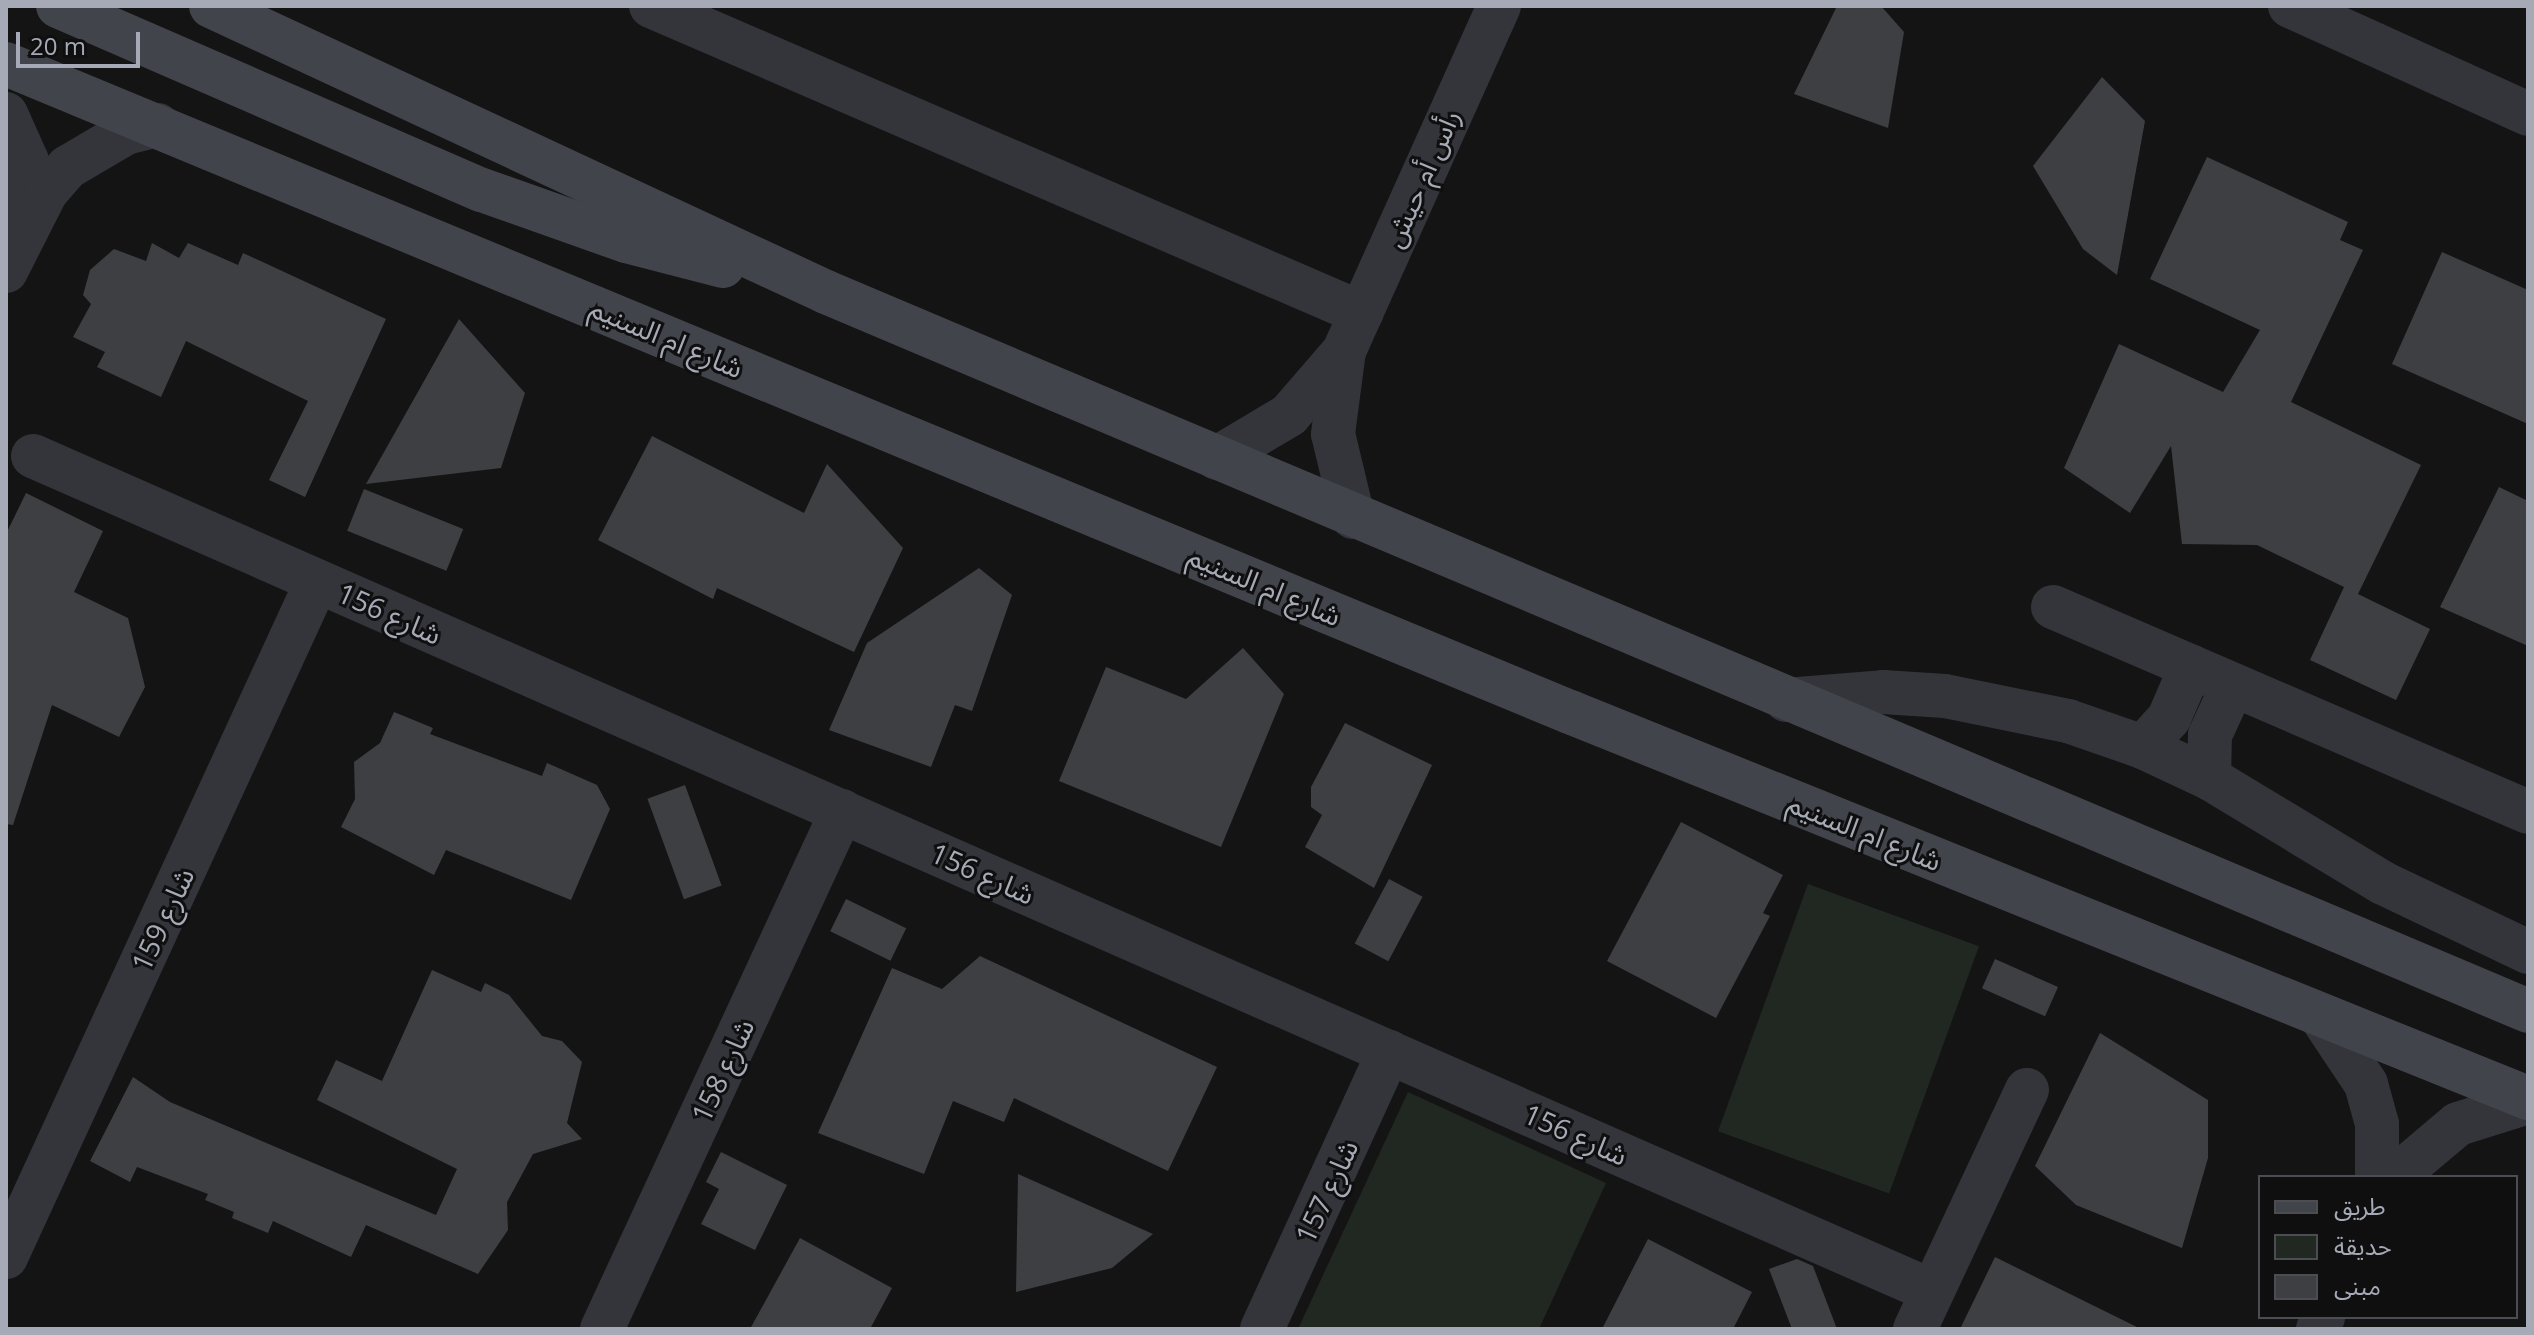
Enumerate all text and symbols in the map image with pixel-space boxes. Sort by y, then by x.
scale bar [20,16,144,66]
text: 20 m [30,29,86,62]
street label: رأس أم حيش [1376,104,1466,252]
street label: شارع ام السنيم [585,290,749,384]
street label: شارع ام السنيم [1183,538,1347,632]
street label: شارع 156 [333,575,447,651]
street label: شارع ام السنيم [1783,785,1947,877]
street label: شارع 156 [926,835,1040,911]
street label: شارع 159 [124,862,200,976]
street label: شارع 158 [684,1013,760,1127]
street label: شارع 156 [1519,1096,1633,1172]
street label: شارع 157 [1288,1134,1364,1248]
legend [2258,1175,2518,1319]
text: طريق [2334,1189,2386,1222]
text: حديقة [2334,1229,2392,1262]
text: مبنى [2334,1269,2381,1302]

